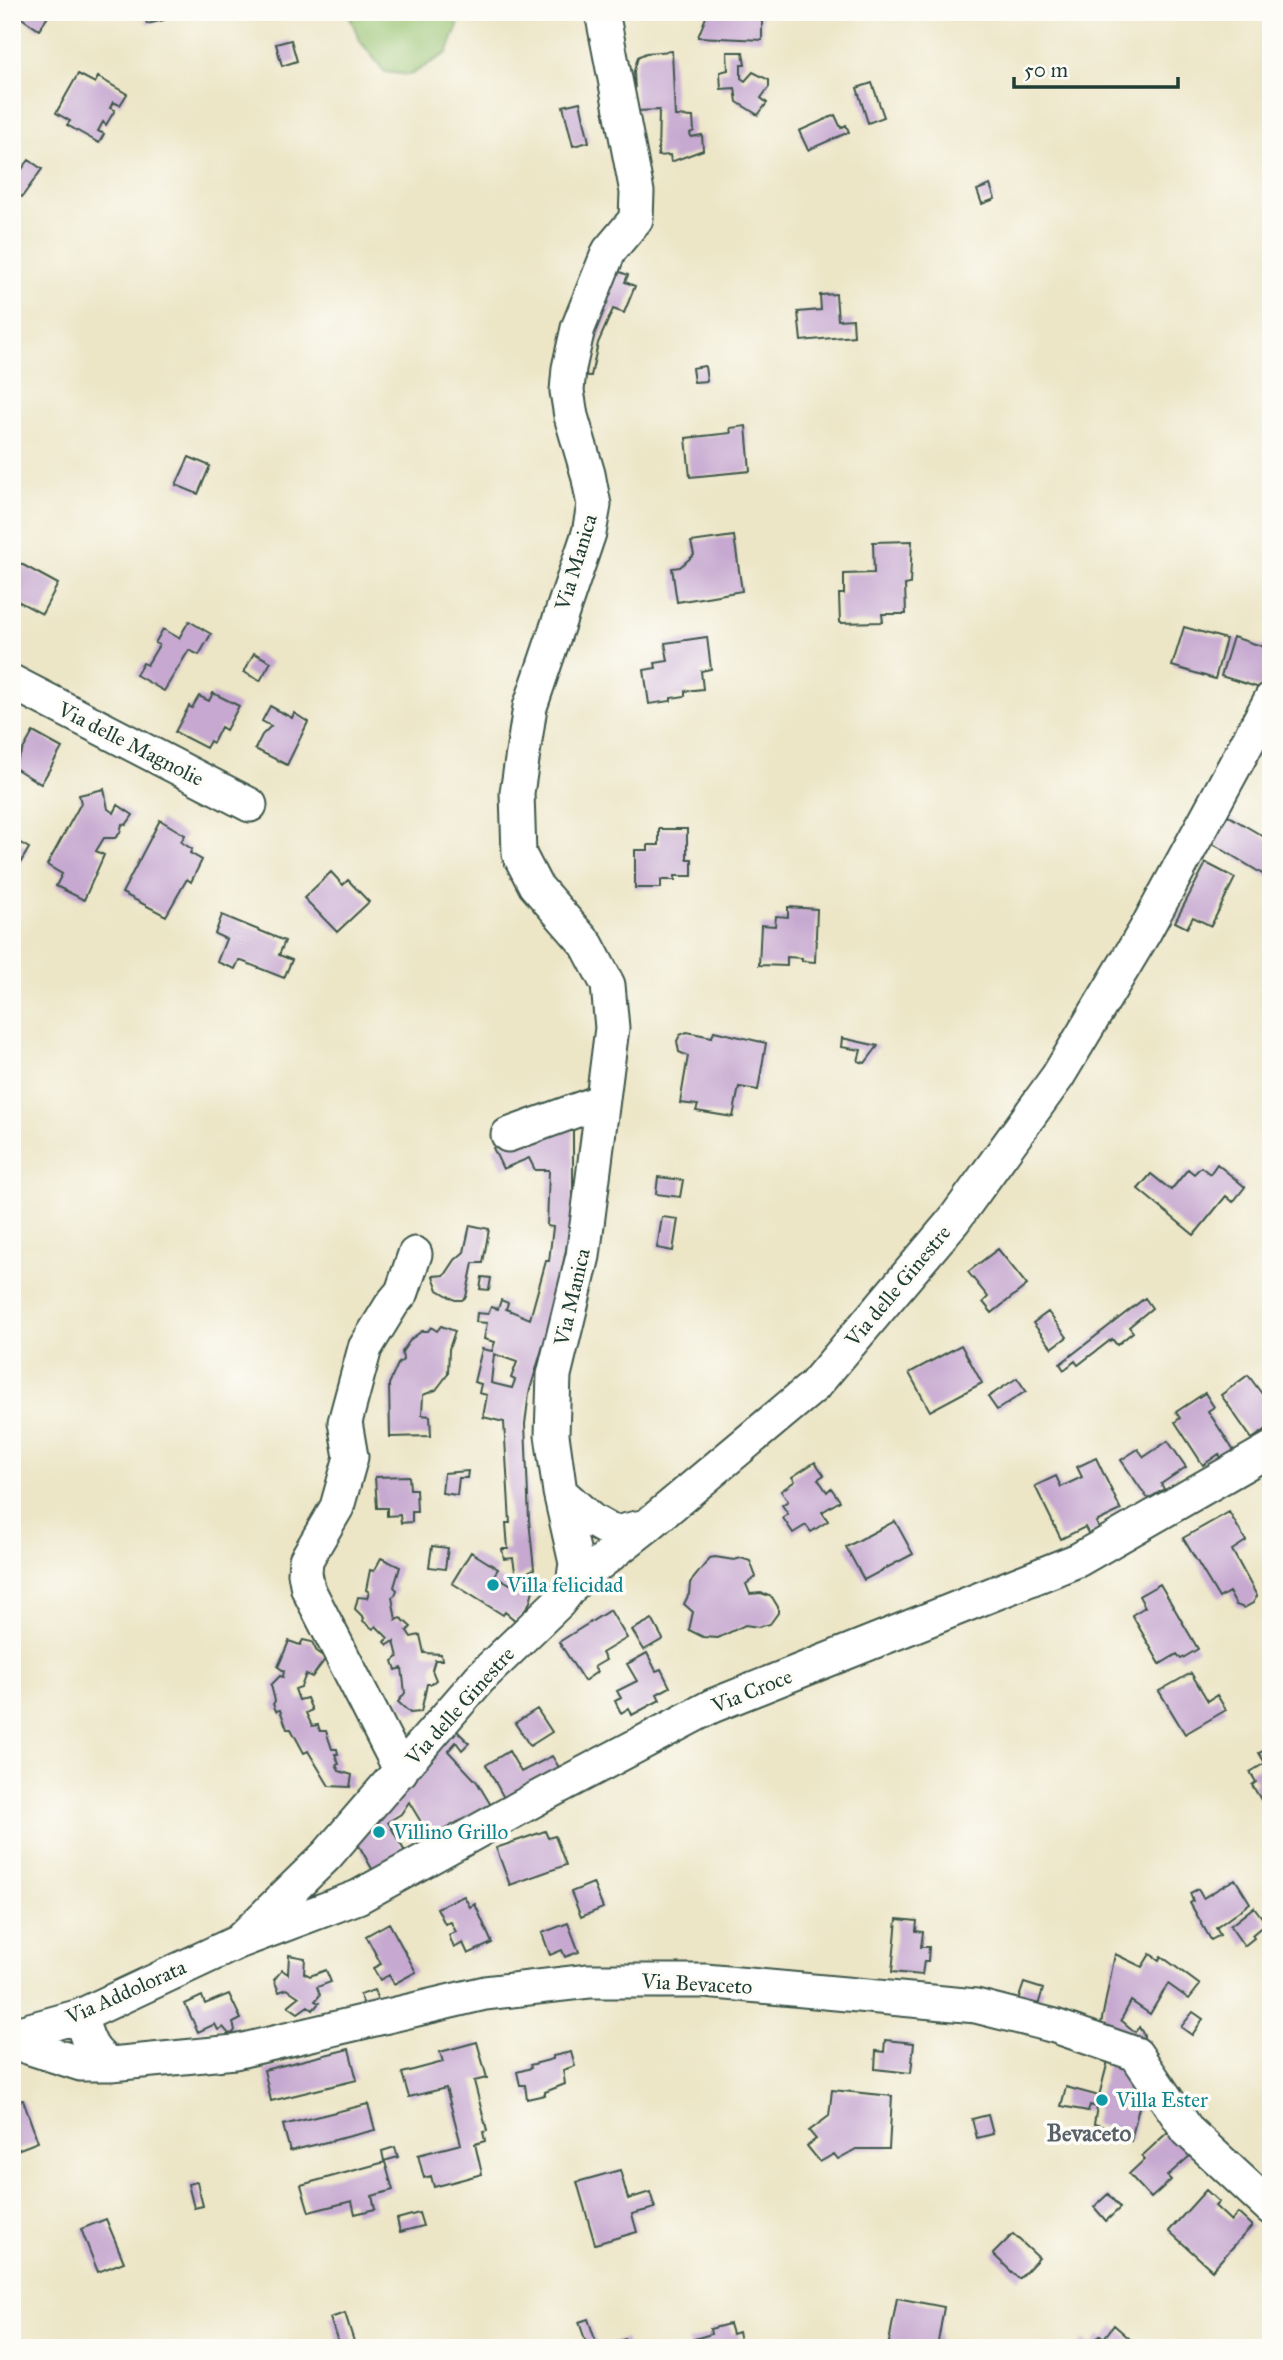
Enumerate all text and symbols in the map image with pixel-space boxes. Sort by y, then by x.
scale bar [1014,46,1178,90]
text: 50 m [1024,57,1069,83]
street label: Via Manica [549,511,603,614]
street label: Via delle Magnolie [53,696,208,792]
street label: Via delle Ginestre [839,1220,956,1353]
street label: Via Manica [548,1246,596,1349]
place label: Villa felicidad [506,1572,624,1598]
marker: Villa felicidad [485,1577,501,1593]
street label: Via delle Ginestre [399,1641,520,1771]
street label: Via Croce [707,1663,796,1719]
place label: Villino Grillo [392,1819,508,1845]
marker: Villino Grillo [371,1824,387,1840]
street label: Via Addolorata [61,1954,190,2030]
street label: Via Bevaceto [640,1968,753,2000]
place label: Villa Ester [1115,2087,1208,2113]
marker: Villa Ester [1094,2092,1110,2108]
district label: Bevaceto [1047,2119,1132,2147]

